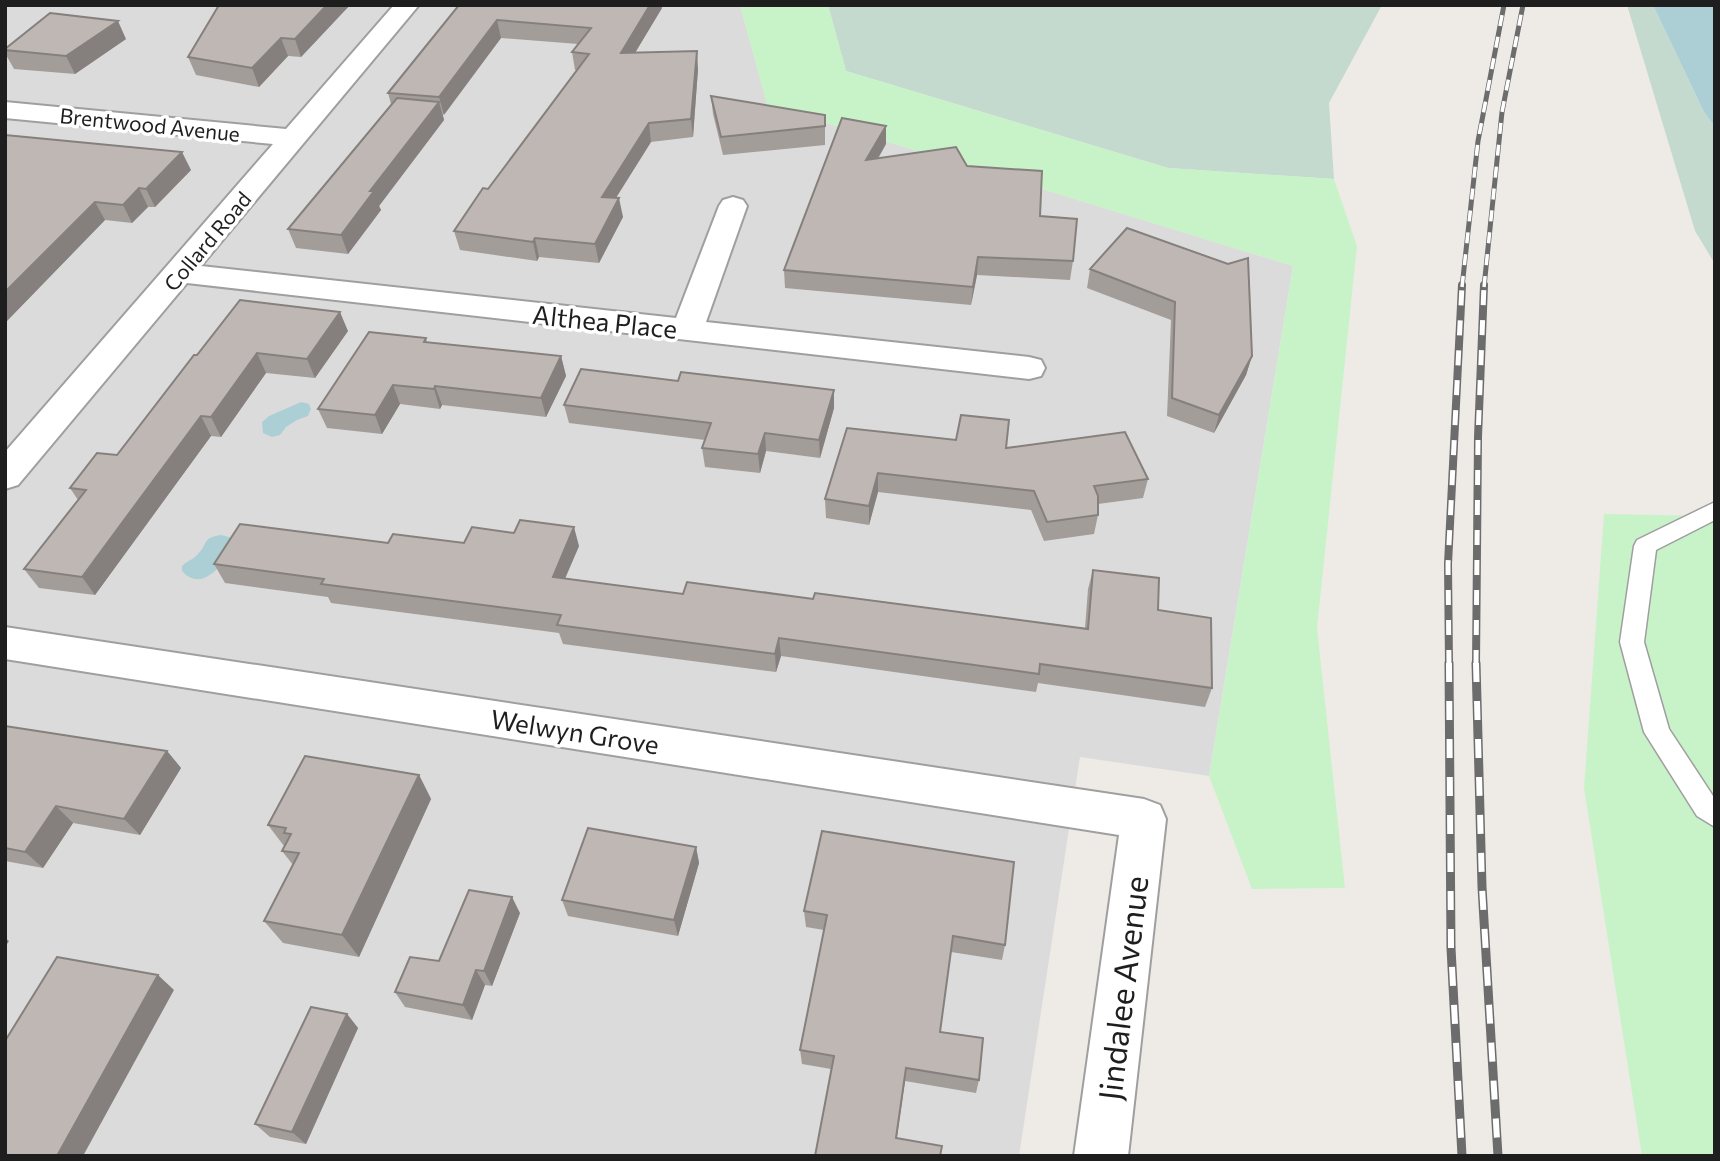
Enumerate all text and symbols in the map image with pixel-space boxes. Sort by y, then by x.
street label: Brentwood Avenue [59,102,241,146]
street label: Collard Road [158,186,256,296]
street label: Althea Place [531,298,679,344]
street label: Welwyn Grove [489,702,661,760]
street label: Jindalee Avenue [1088,874,1156,1102]

